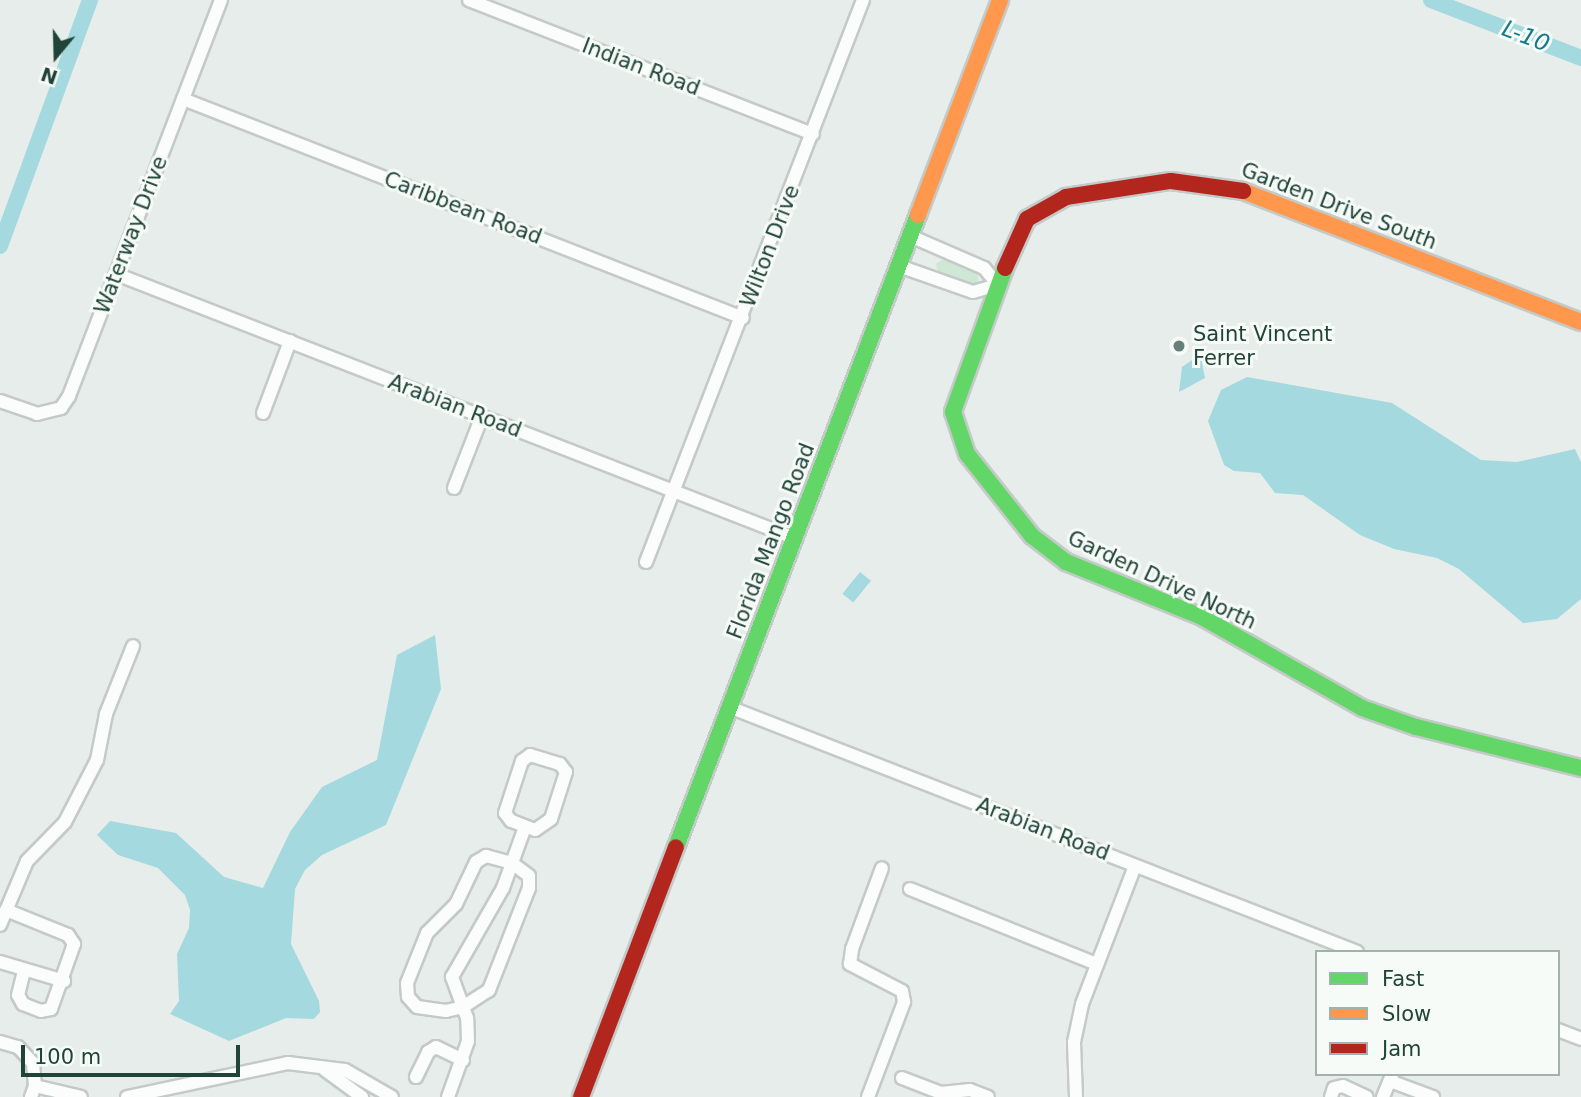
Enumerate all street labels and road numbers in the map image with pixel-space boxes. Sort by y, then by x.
street label: Indian Road [579,33,703,101]
street label: Waterway Drive [89,152,173,318]
street label: Garden Drive South [1238,157,1440,255]
street label: Caribbean Road [380,166,546,250]
street label: Wilton Drive [735,181,805,311]
street label: Arabian Road [385,369,525,443]
street label: Florida Mango Road [722,439,820,643]
street label: Garden Drive North [1064,525,1260,635]
street label: Arabian Road [973,792,1113,866]

